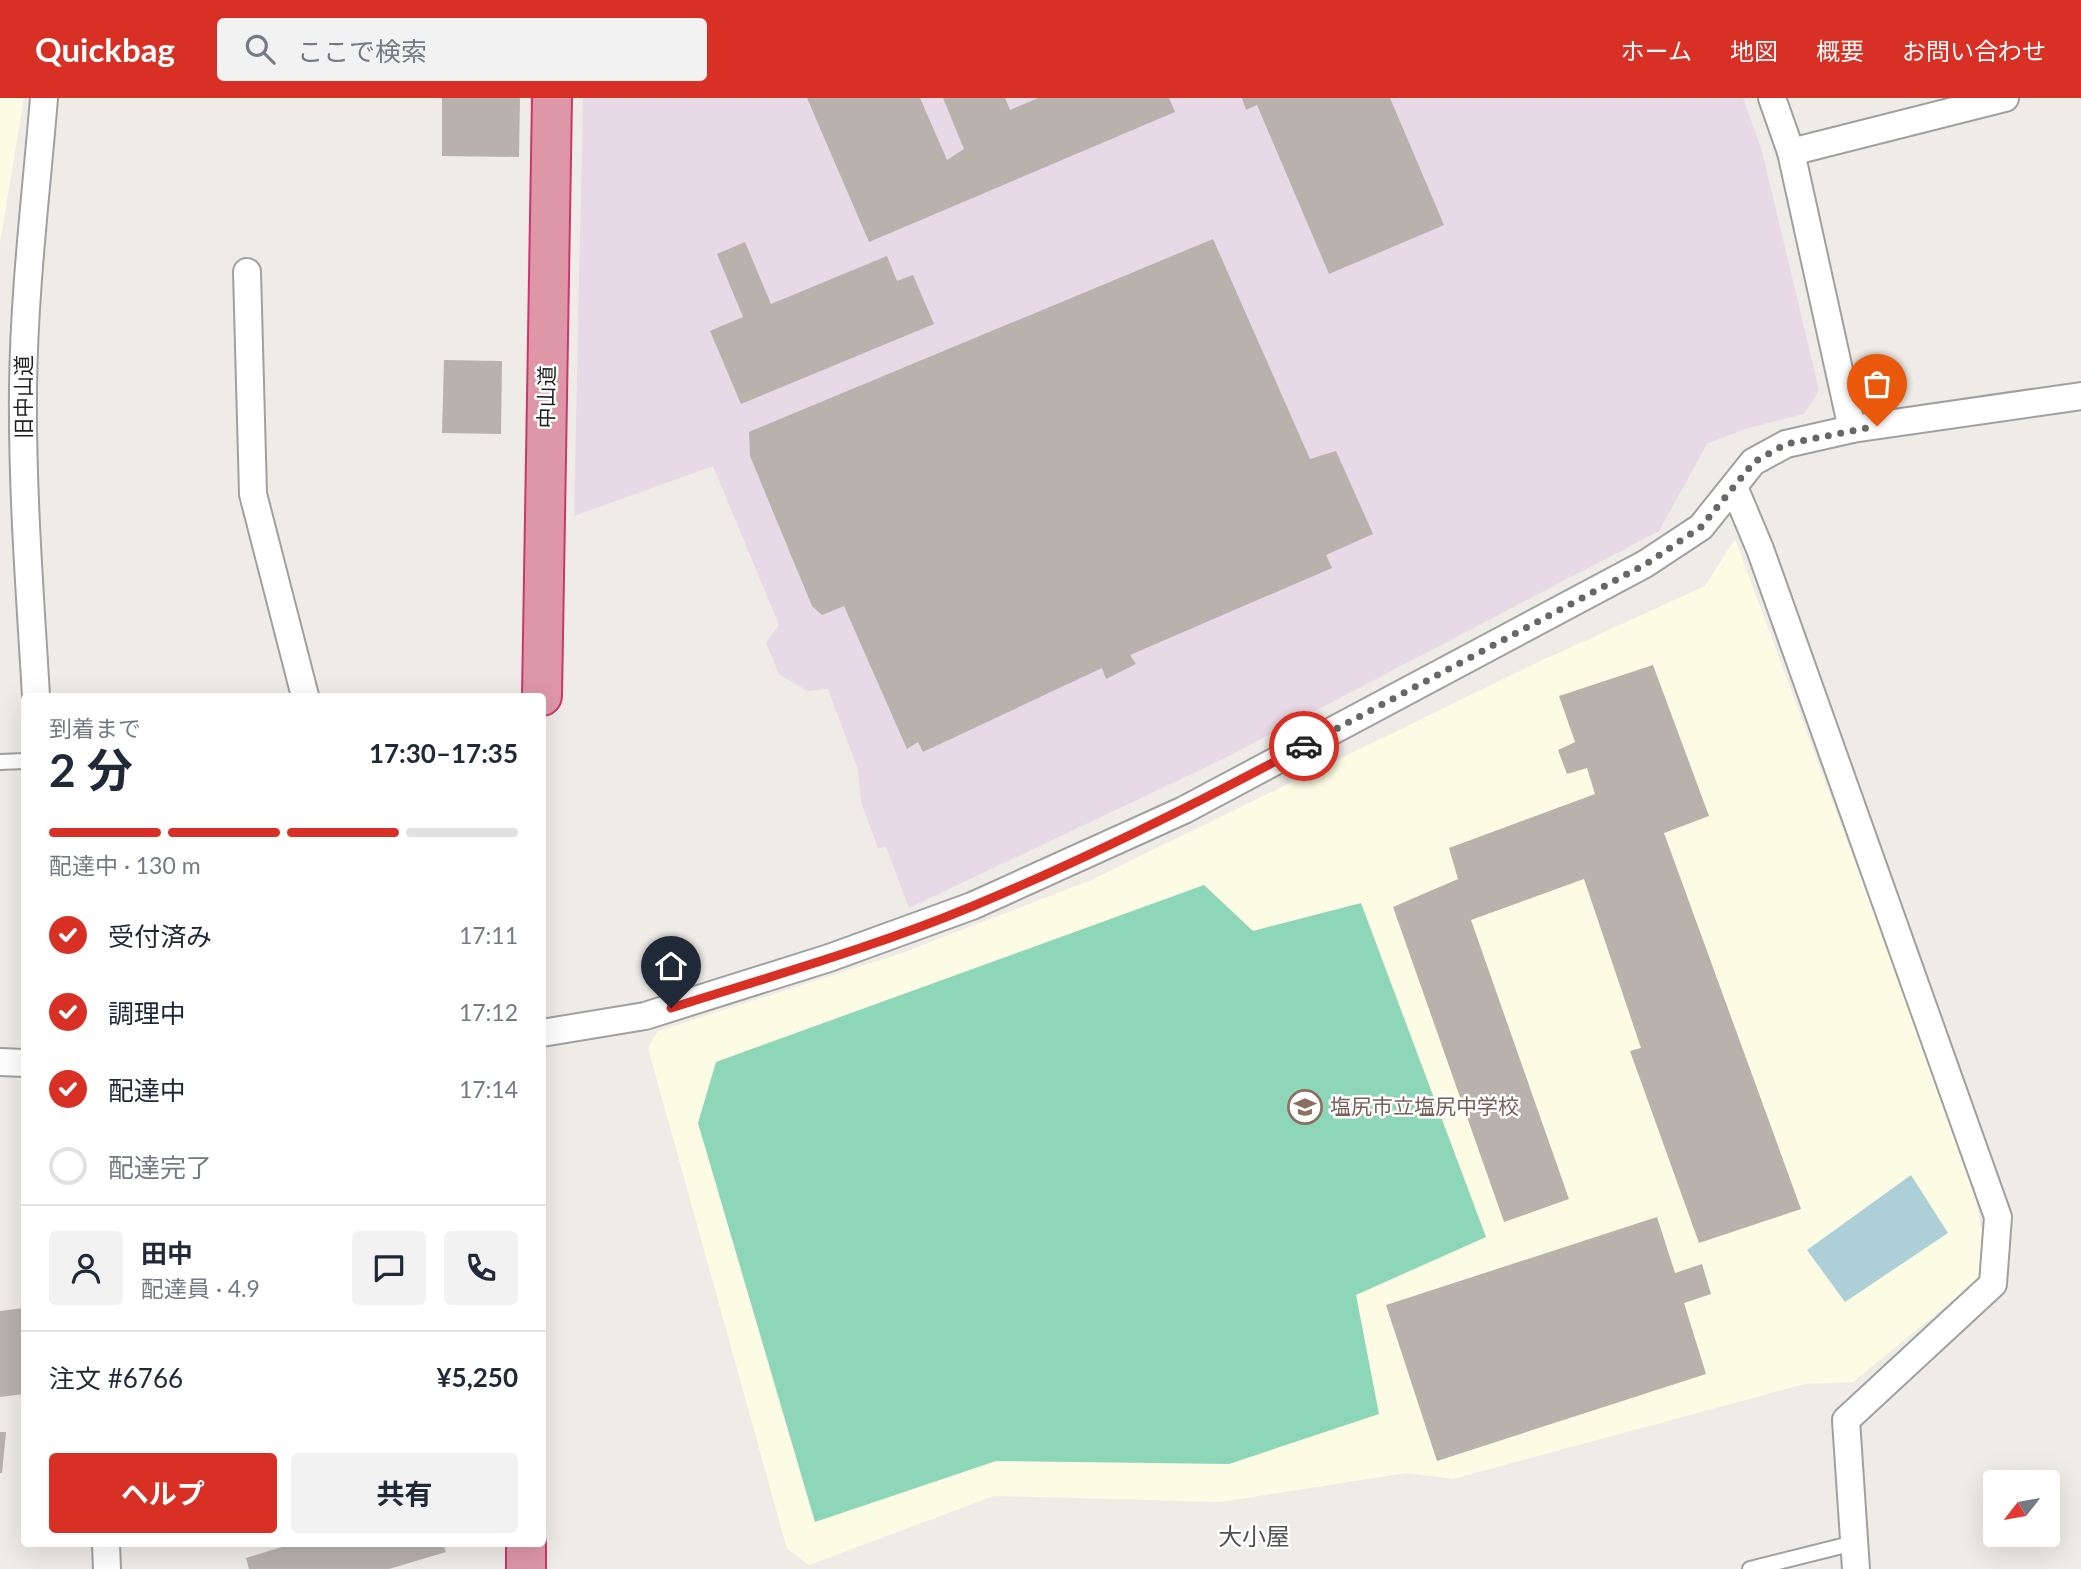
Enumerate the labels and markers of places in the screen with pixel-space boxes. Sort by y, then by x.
pin [1847,354,1907,426]
pin [641,936,701,1008]
school or university icon: 塩尻市立塩尻中学校 [1286,1088,1324,1126]
place label: 塩尻市立塩尻中学校 [1330,1093,1519,1118]

